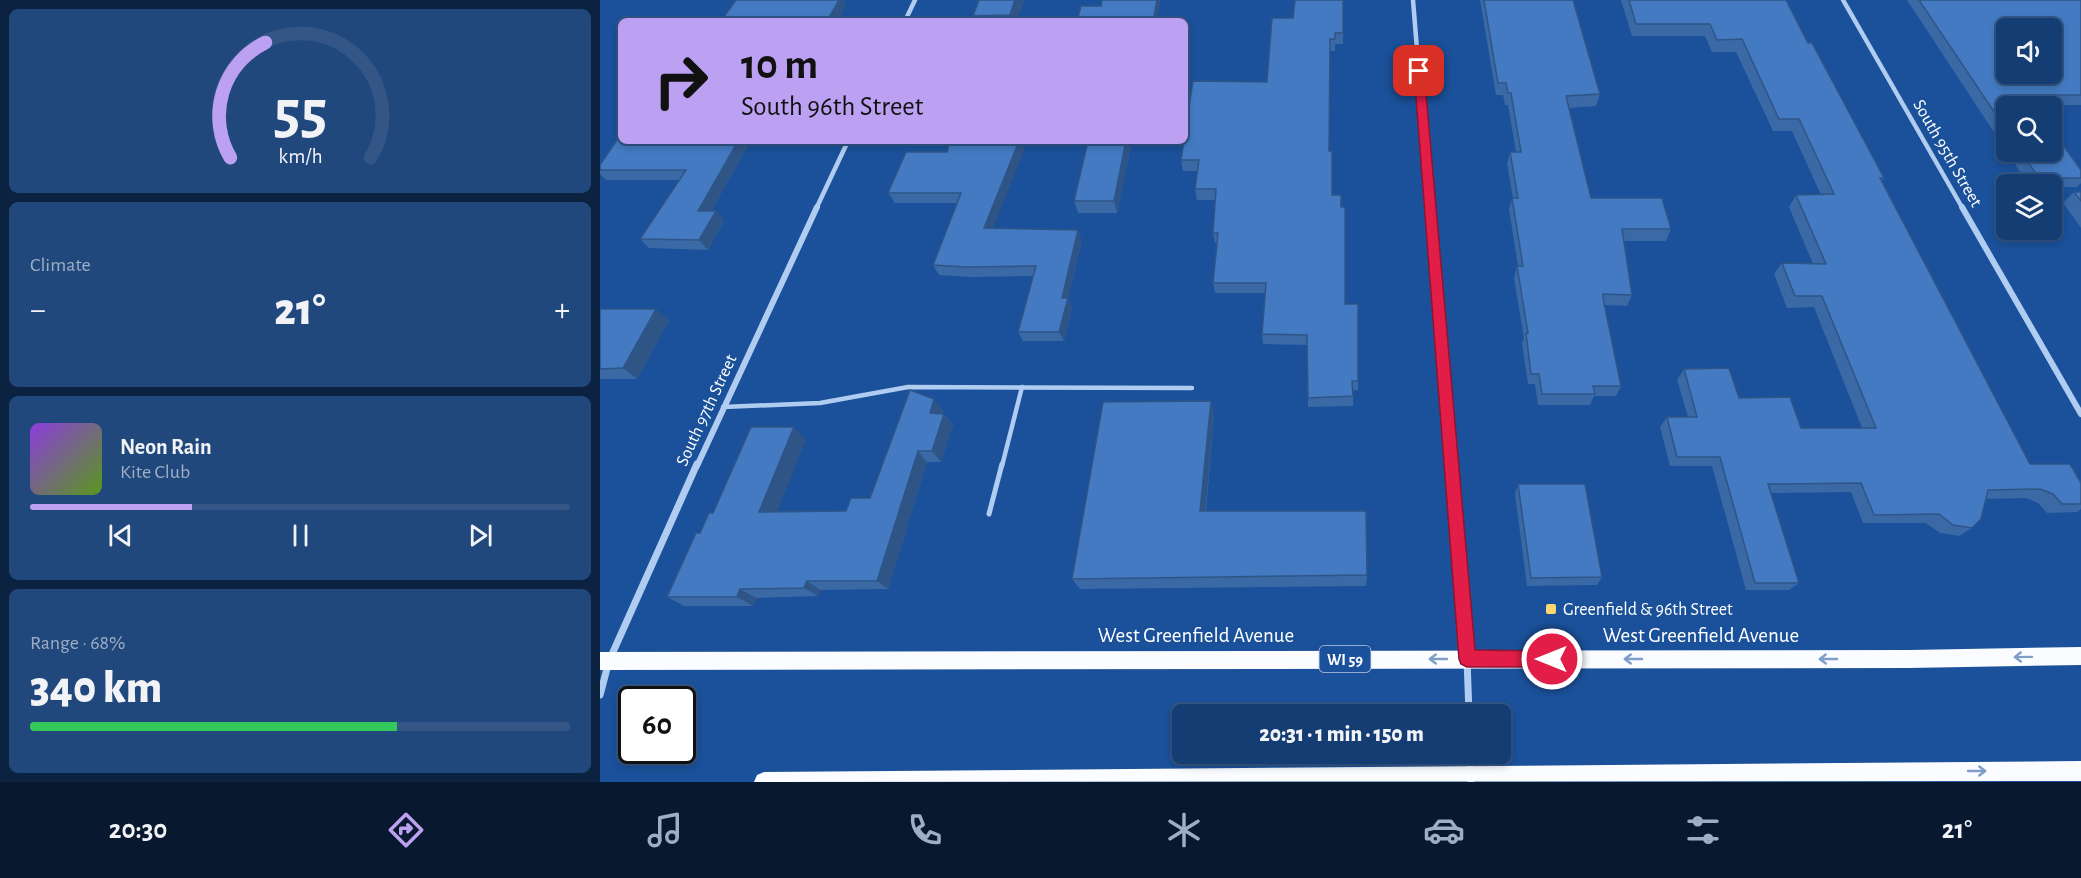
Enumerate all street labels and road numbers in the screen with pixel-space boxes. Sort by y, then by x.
street label: South 95th Street [1909,97,1985,210]
street label: South 97th Street [673,352,741,469]
street label: West Greenfield Avenue [1098,625,1294,646]
street label: West Greenfield Avenue [1603,625,1799,646]
road number: WI 59 [1320,646,1371,672]

